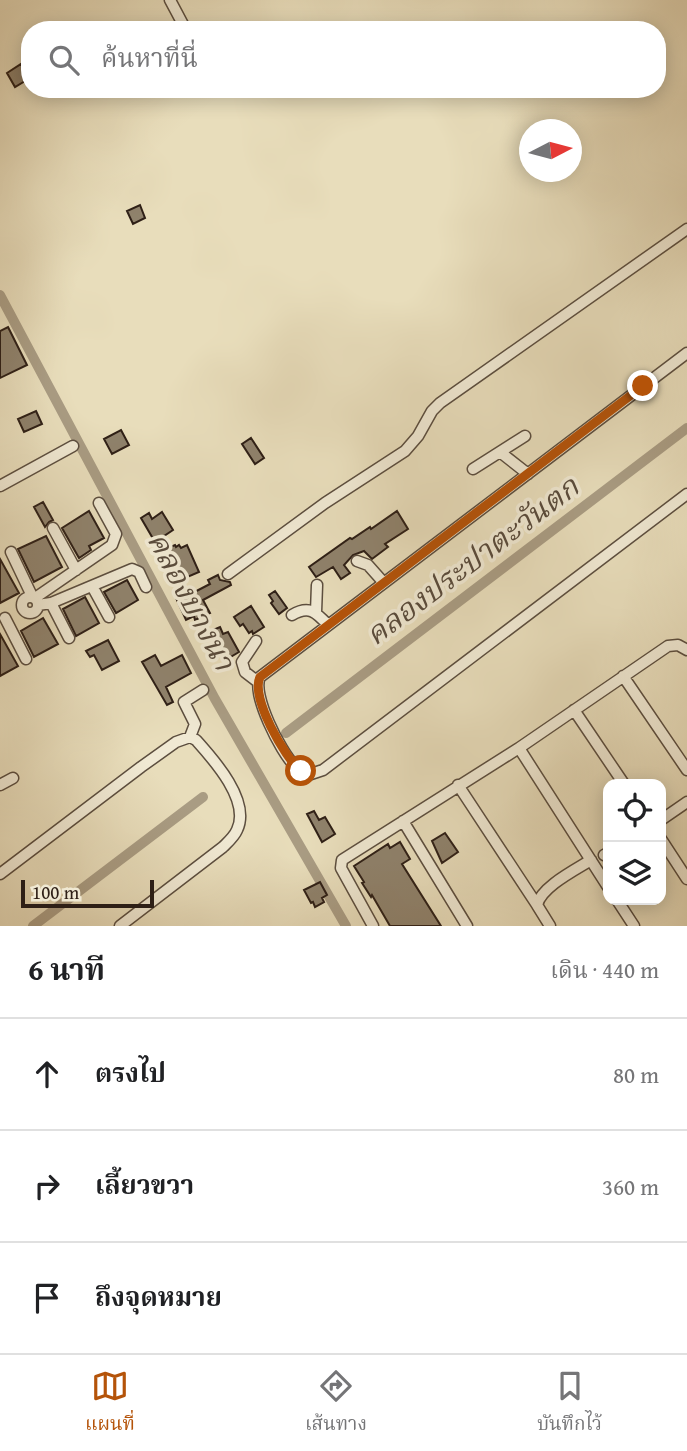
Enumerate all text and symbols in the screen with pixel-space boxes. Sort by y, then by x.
search box [21,21,666,98]
text: ค้นหาที่นี่ [101,38,198,77]
icon: search [45,41,83,79]
north arrow [519,119,582,182]
route end [627,370,658,401]
water label: คลองประปาตะวันตก [355,465,588,655]
water label: คลองบางนา [137,523,247,679]
route start [285,755,316,786]
map controls [603,779,666,905]
button: locate [603,779,666,842]
button: layers [603,842,666,905]
scale bar [21,877,154,909]
text: 100 m [32,878,79,906]
text: 6 นาที [28,947,105,991]
text: เดิน · 440 m [550,953,659,986]
text: ตรงไป [95,1053,166,1092]
icon: ahead [28,1055,66,1093]
text: 80 m [613,1058,659,1091]
text: เลี้ยวขวา [95,1165,194,1204]
icon: right [28,1167,66,1205]
text: 360 m [602,1170,659,1203]
text: ถึงจุดหมาย [95,1277,222,1316]
icon: arrive [28,1279,66,1317]
tab: แผนที่ [85,1367,135,1440]
tab: เส้นทาง [305,1367,367,1440]
tab: บันทึกไว้ [537,1367,602,1440]

